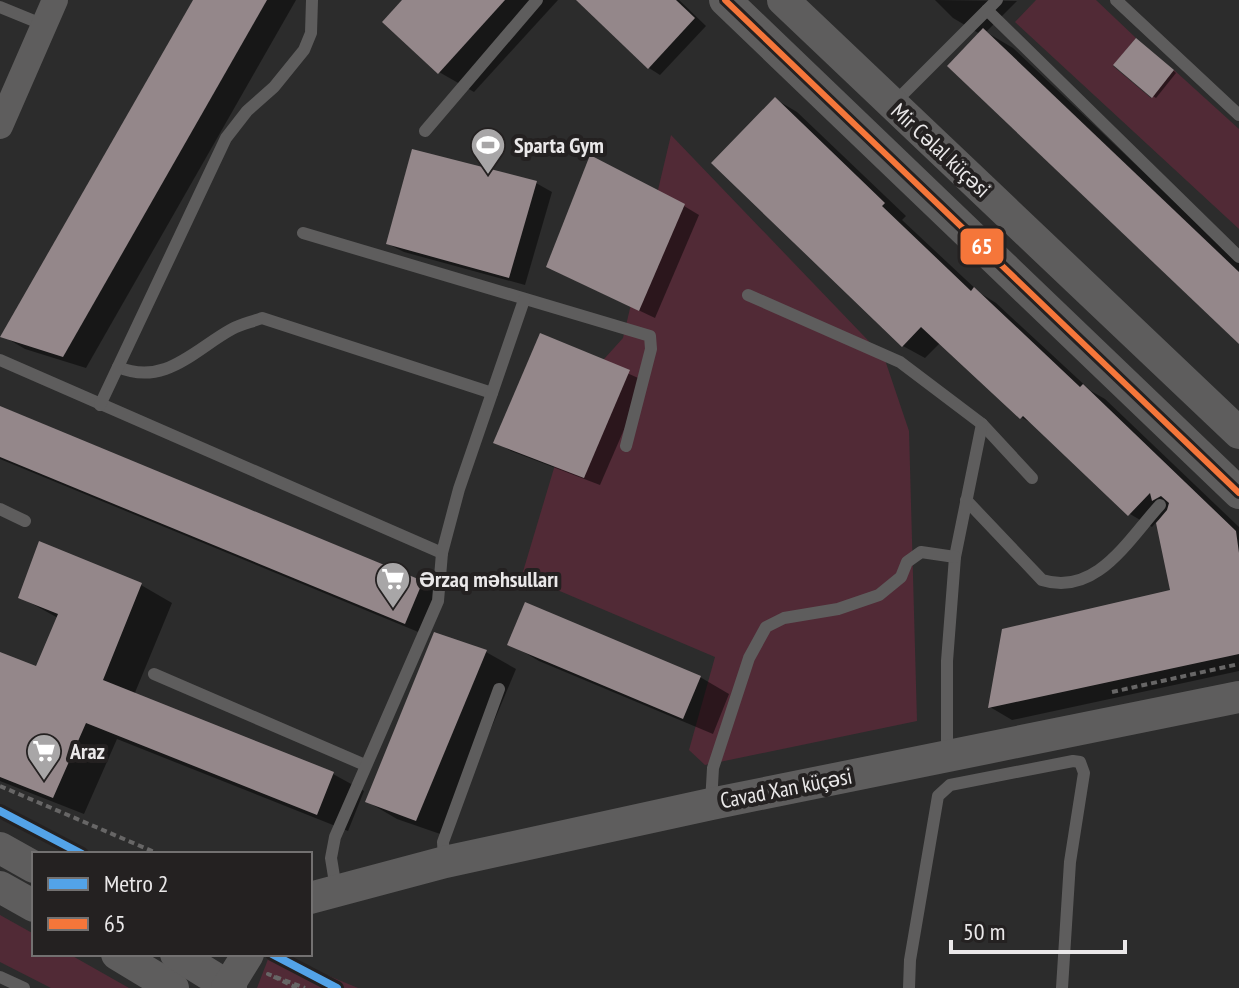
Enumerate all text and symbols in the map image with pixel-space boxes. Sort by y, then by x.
street label: Mir Cəlal küçəsi [885,97,997,203]
sports icon: Sparta Gym [469,126,507,176]
place label: Sparta Gym [514,131,604,159]
line badge: 65 [959,227,1005,266]
text: 65 [971,232,993,260]
supermarket icon: Ərzaq məhsulları [374,560,412,610]
place label: Ərzaq məhsulları [419,565,559,593]
supermarket icon: Araz [25,732,63,782]
place label: Araz [69,737,105,765]
street label: Cavad Xan küçəsi [718,762,854,814]
legend [32,852,312,956]
text: Metro 2 [104,868,169,899]
scale bar [951,904,1125,954]
text: 65 [104,908,126,939]
text: 50 m [963,916,1005,947]

